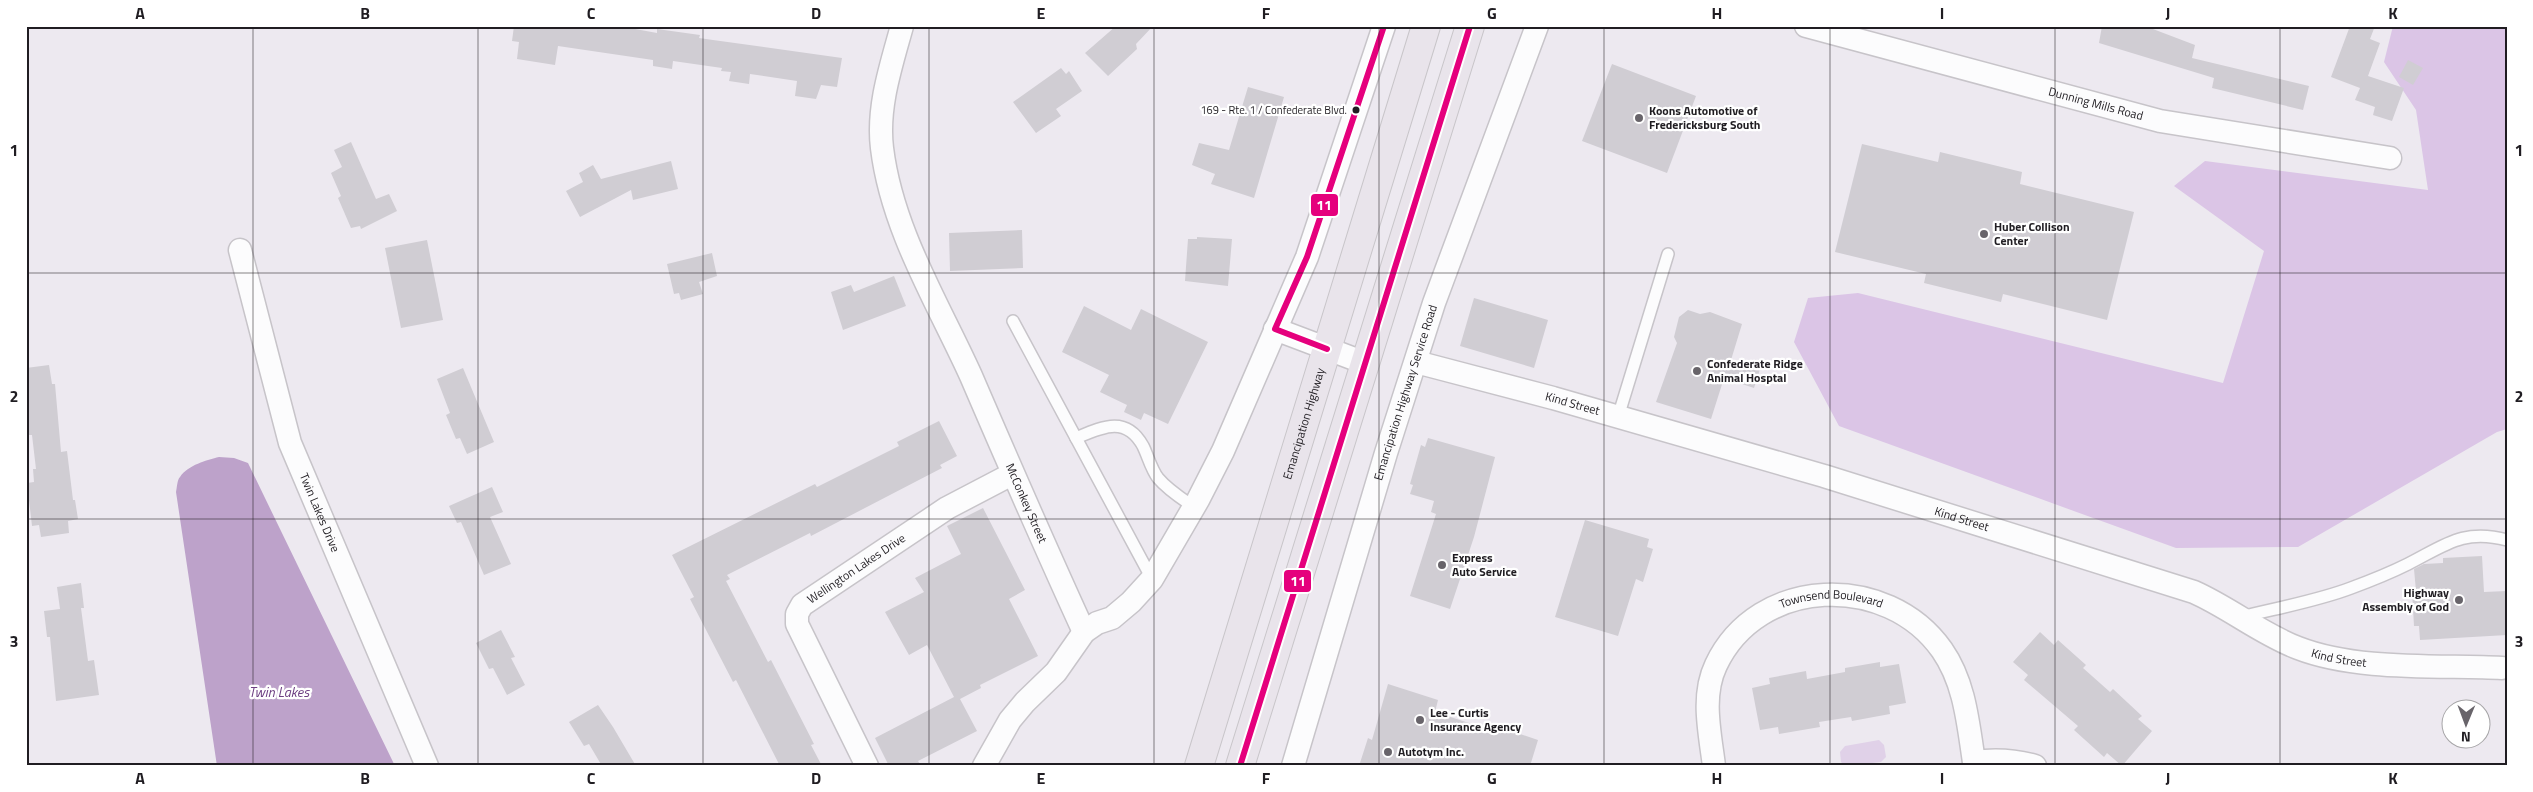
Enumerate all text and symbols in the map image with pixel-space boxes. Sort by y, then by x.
text: A [135,1,145,25]
text: B [360,1,370,25]
text: C [587,1,596,25]
text: D [811,1,821,25]
text: E [1037,1,1046,25]
text: F [1262,1,1271,25]
text: G [1487,1,1497,25]
text: H [1712,1,1722,25]
text: I [1940,1,1944,25]
text: J [2166,1,2170,25]
text: K [2388,1,2398,25]
street label: Dunning Mills Road [2046,81,2145,125]
place label: Koons Automotive of Fredericksburg South [1649,101,1760,134]
place label: 169 - Rte. 1 / Confederate Blvd. [1200,102,1347,118]
marker: 169 - Rte. 1 / Confederate Blvd. [1351,105,1361,115]
marker: Koons Automotive of Fredericksburg South [1633,112,1645,124]
text: 1 [10,138,18,162]
text: 1 [2515,138,2523,162]
line badge: 11 [1310,193,1339,217]
text: 11 [1316,194,1332,215]
place label: Huber Collison Center [1994,217,2070,250]
marker: Huber Collison Center [1978,228,1990,240]
street label: Emancipation Highway Service Road [1368,302,1442,483]
place label: Confederate Ridge Animal Hosptal [1707,354,1803,387]
street label: Emancipation Highway [1277,365,1330,482]
marker: Confederate Ridge Animal Hosptal [1691,365,1703,377]
text: 2 [10,384,18,408]
text: 2 [2515,384,2523,408]
street label: Kind Street [1543,386,1603,420]
street label: McConkey Street [1001,460,1053,547]
street label: Twin Lakes Drive [295,470,345,555]
street label: Kind Street [1932,501,1992,536]
street label: Wellington Lakes Drive [803,528,909,608]
place label: Express Auto Service [1452,548,1517,581]
marker: Express Auto Service [1436,559,1448,571]
line badge: 11 [1283,569,1312,593]
text: 11 [1290,570,1306,591]
place label: Highway Assembly of God [2362,583,2449,616]
street label: Townsend Boulevard [1776,585,1886,613]
marker: Highway Assembly of God [2453,594,2465,606]
text: 3 [10,629,18,653]
text: 3 [2515,629,2523,653]
street label: Kind Street [2309,643,2368,672]
water label: Twin Lakes [249,681,310,702]
north arrow [2440,700,2490,750]
place label: Lee - Curtis Insurance Agency [1430,703,1521,736]
marker: Lee - Curtis Insurance Agency [1414,714,1426,726]
text: N [2461,727,2471,748]
place label: Autotym Inc. [1398,742,1464,761]
marker: Autotym Inc. [1382,746,1394,758]
text: A [135,766,145,790]
text: B [360,766,370,790]
text: C [587,766,596,790]
text: D [811,766,821,790]
text: E [1037,766,1046,790]
text: F [1262,766,1271,790]
text: G [1487,766,1497,790]
text: H [1712,766,1722,790]
text: I [1940,766,1944,790]
text: J [2166,766,2170,790]
text: K [2388,766,2398,790]

